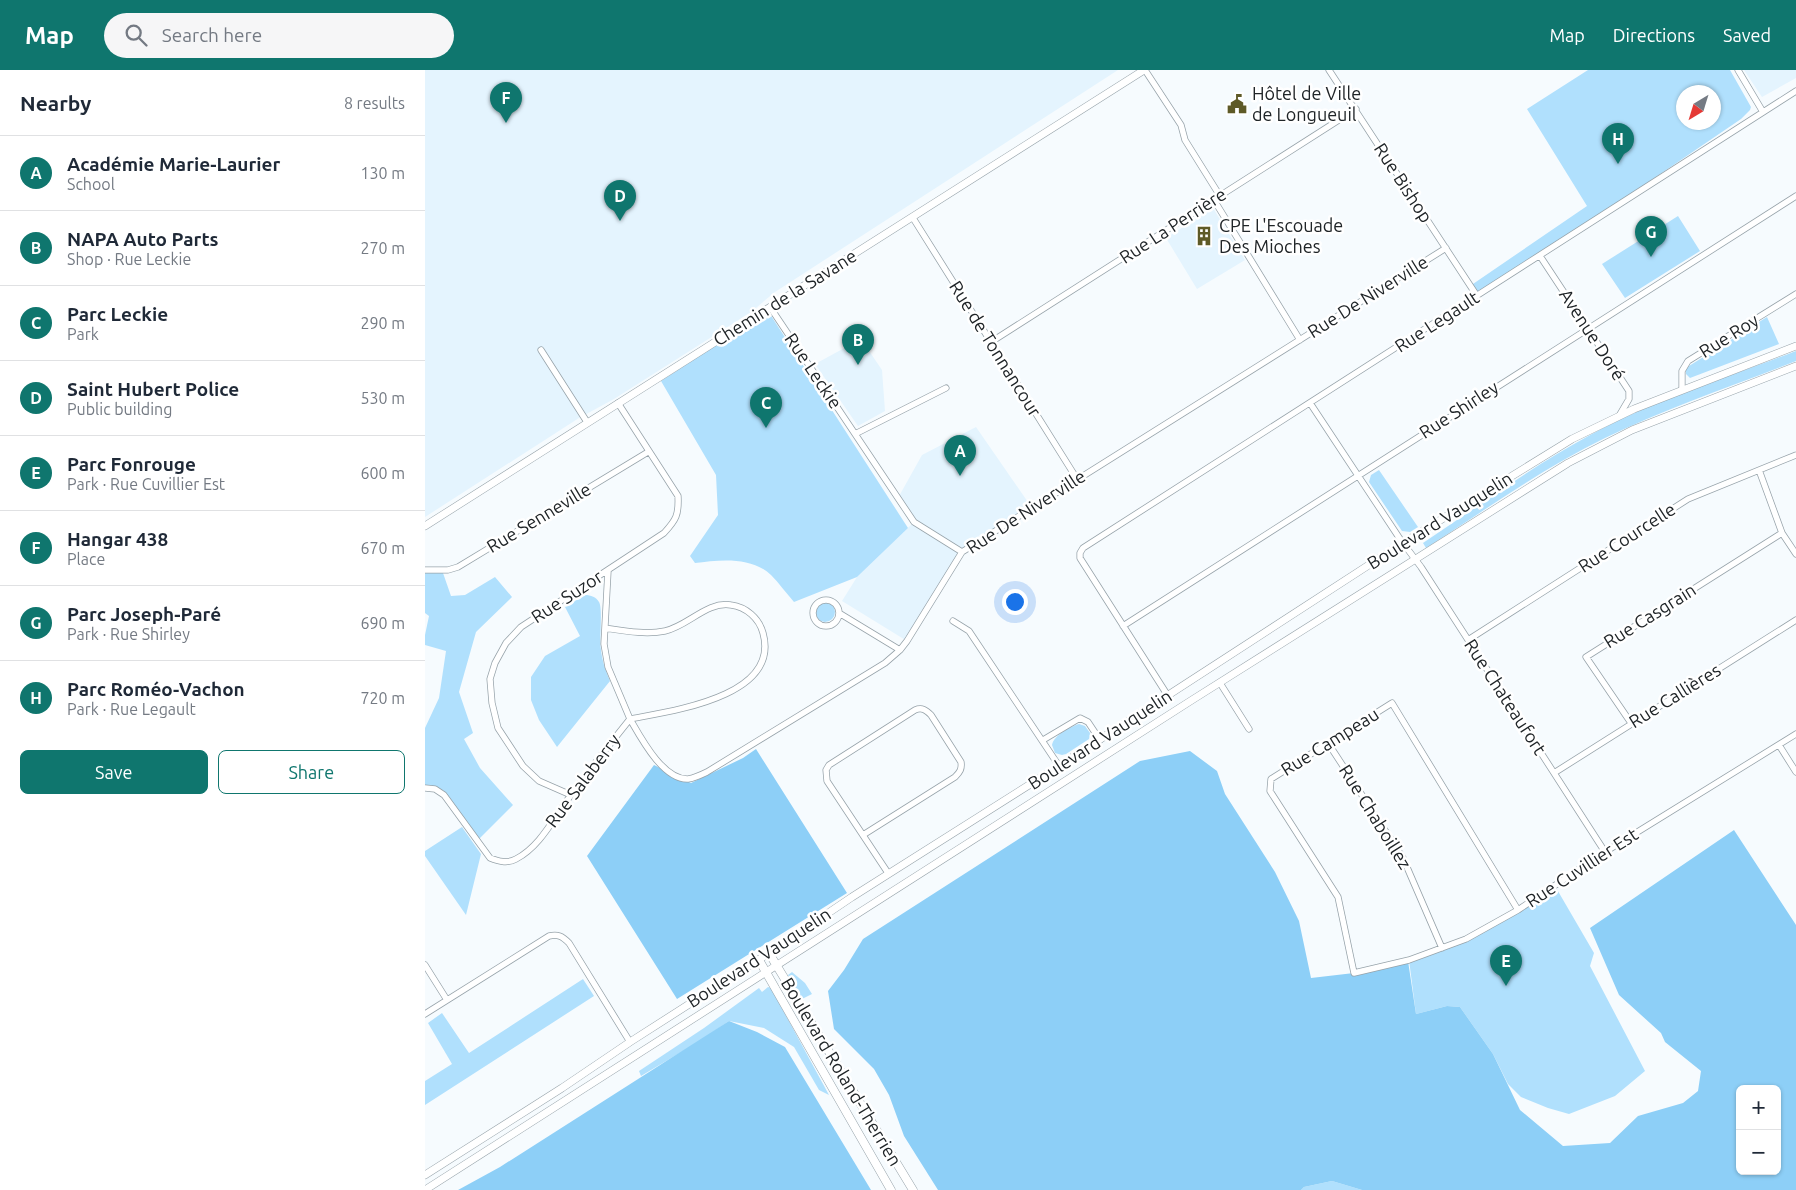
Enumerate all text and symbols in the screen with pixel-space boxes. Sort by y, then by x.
search box [104,13,454,58]
icon: search [122,21,150,49]
text: Map [25,22,74,49]
text: Search here [162,24,262,46]
text: Map [1549,25,1585,45]
text: Directions [1613,25,1695,45]
text: Saved [1723,25,1771,45]
pin: F [490,82,522,123]
place label: Hôtel de Ville de Longueuil [1252,83,1361,124]
north arrow [1676,85,1721,130]
text: Nearby [20,91,91,115]
public building icon: Hôtel de Ville de Longueuil [1226,93,1248,115]
text: 8 results [344,94,405,112]
pin: H [1602,123,1634,164]
street label: Rue Bishop [1371,139,1437,226]
text: Académie Marie-Laurier [67,153,280,175]
text: A [30,164,42,182]
text: 130 m [360,164,405,182]
text: School [67,175,115,193]
pin: D [604,180,636,221]
street label: Rue La Perrière [1115,183,1230,267]
place label: CPE L'Escouade Des Mioches [1219,215,1343,256]
pin: G [1635,216,1667,257]
building icon: CPE L'Escouade Des Mioches [1193,225,1215,247]
text: NAPA Auto Parts [67,228,219,250]
text: B [31,239,41,257]
text: 270 m [360,239,405,257]
street label: Chemin de la Savane [709,245,860,349]
text: Shop · Rue Leckie [67,250,191,268]
street label: Rue De Niverville [1304,251,1431,341]
street label: Rue de Tonnancour [946,277,1046,420]
street label: Avenue Doré [1556,285,1630,384]
street label: Rue Legault [1391,287,1482,356]
text: Parc Leckie [67,303,168,325]
street label: Rue Roy [1695,309,1762,361]
text: C [31,314,41,332]
text: 290 m [360,314,405,332]
pin: B [842,324,874,365]
text: Park [67,325,99,343]
street label: Rue Leckie [781,329,846,412]
street label: Rue Shirley [1415,376,1502,442]
text: Saint Hubert Police [67,378,239,400]
pin: C [750,387,782,428]
text: D [30,389,42,407]
text: 530 m [360,389,405,407]
text: Public building [67,400,172,418]
pin: A [944,435,976,476]
text: Parc Fonrouge [67,453,196,475]
text: E [31,464,41,482]
text: 600 m [360,464,405,482]
street label: Rue De Niverville [962,465,1089,557]
street label: Boulevard Vauquelin [1363,467,1516,573]
text: Park · Rue Cuvillier Est [67,475,225,493]
street label: Rue Senneville [483,478,594,556]
street label: Rue Courcelle [1574,498,1679,576]
text: Hangar 438 [67,528,168,550]
text: F [32,539,41,557]
text: 670 m [360,539,405,557]
text: Place [67,550,105,568]
street label: Rue Suzor [527,566,606,627]
street label: Rue Casgrain [1600,579,1699,651]
your location [1002,589,1028,615]
text: Parc Joseph-Paré [67,603,221,625]
text: G [30,614,42,632]
text: 690 m [360,614,405,632]
text: Park · Rue Shirley [67,625,190,643]
street label: Rue Chateaufort [1461,635,1551,758]
street label: Rue Callières [1625,659,1724,731]
text: Parc Roméo-Vachon [67,678,245,700]
street label: Boulevard Vauquelin [1024,685,1175,793]
text: H [30,689,42,707]
text: 720 m [360,689,405,707]
text: Park · Rue Legault [67,700,196,718]
street label: Rue Campeau [1277,703,1382,779]
street label: Rue Salaberry [541,730,624,831]
button: Save [20,750,208,794]
button: Share [218,750,405,794]
street label: Rue Chaboillez [1336,761,1416,872]
street label: Rue Cuvillier Est [1522,824,1641,911]
street label: Boulevard Vauquelin [683,903,834,1011]
pin: E [1490,945,1522,986]
street label: Boulevard Roland-Therrien [778,974,906,1169]
map controls [1736,1085,1781,1175]
button: + [1736,1085,1781,1130]
button: − [1736,1130,1781,1175]

